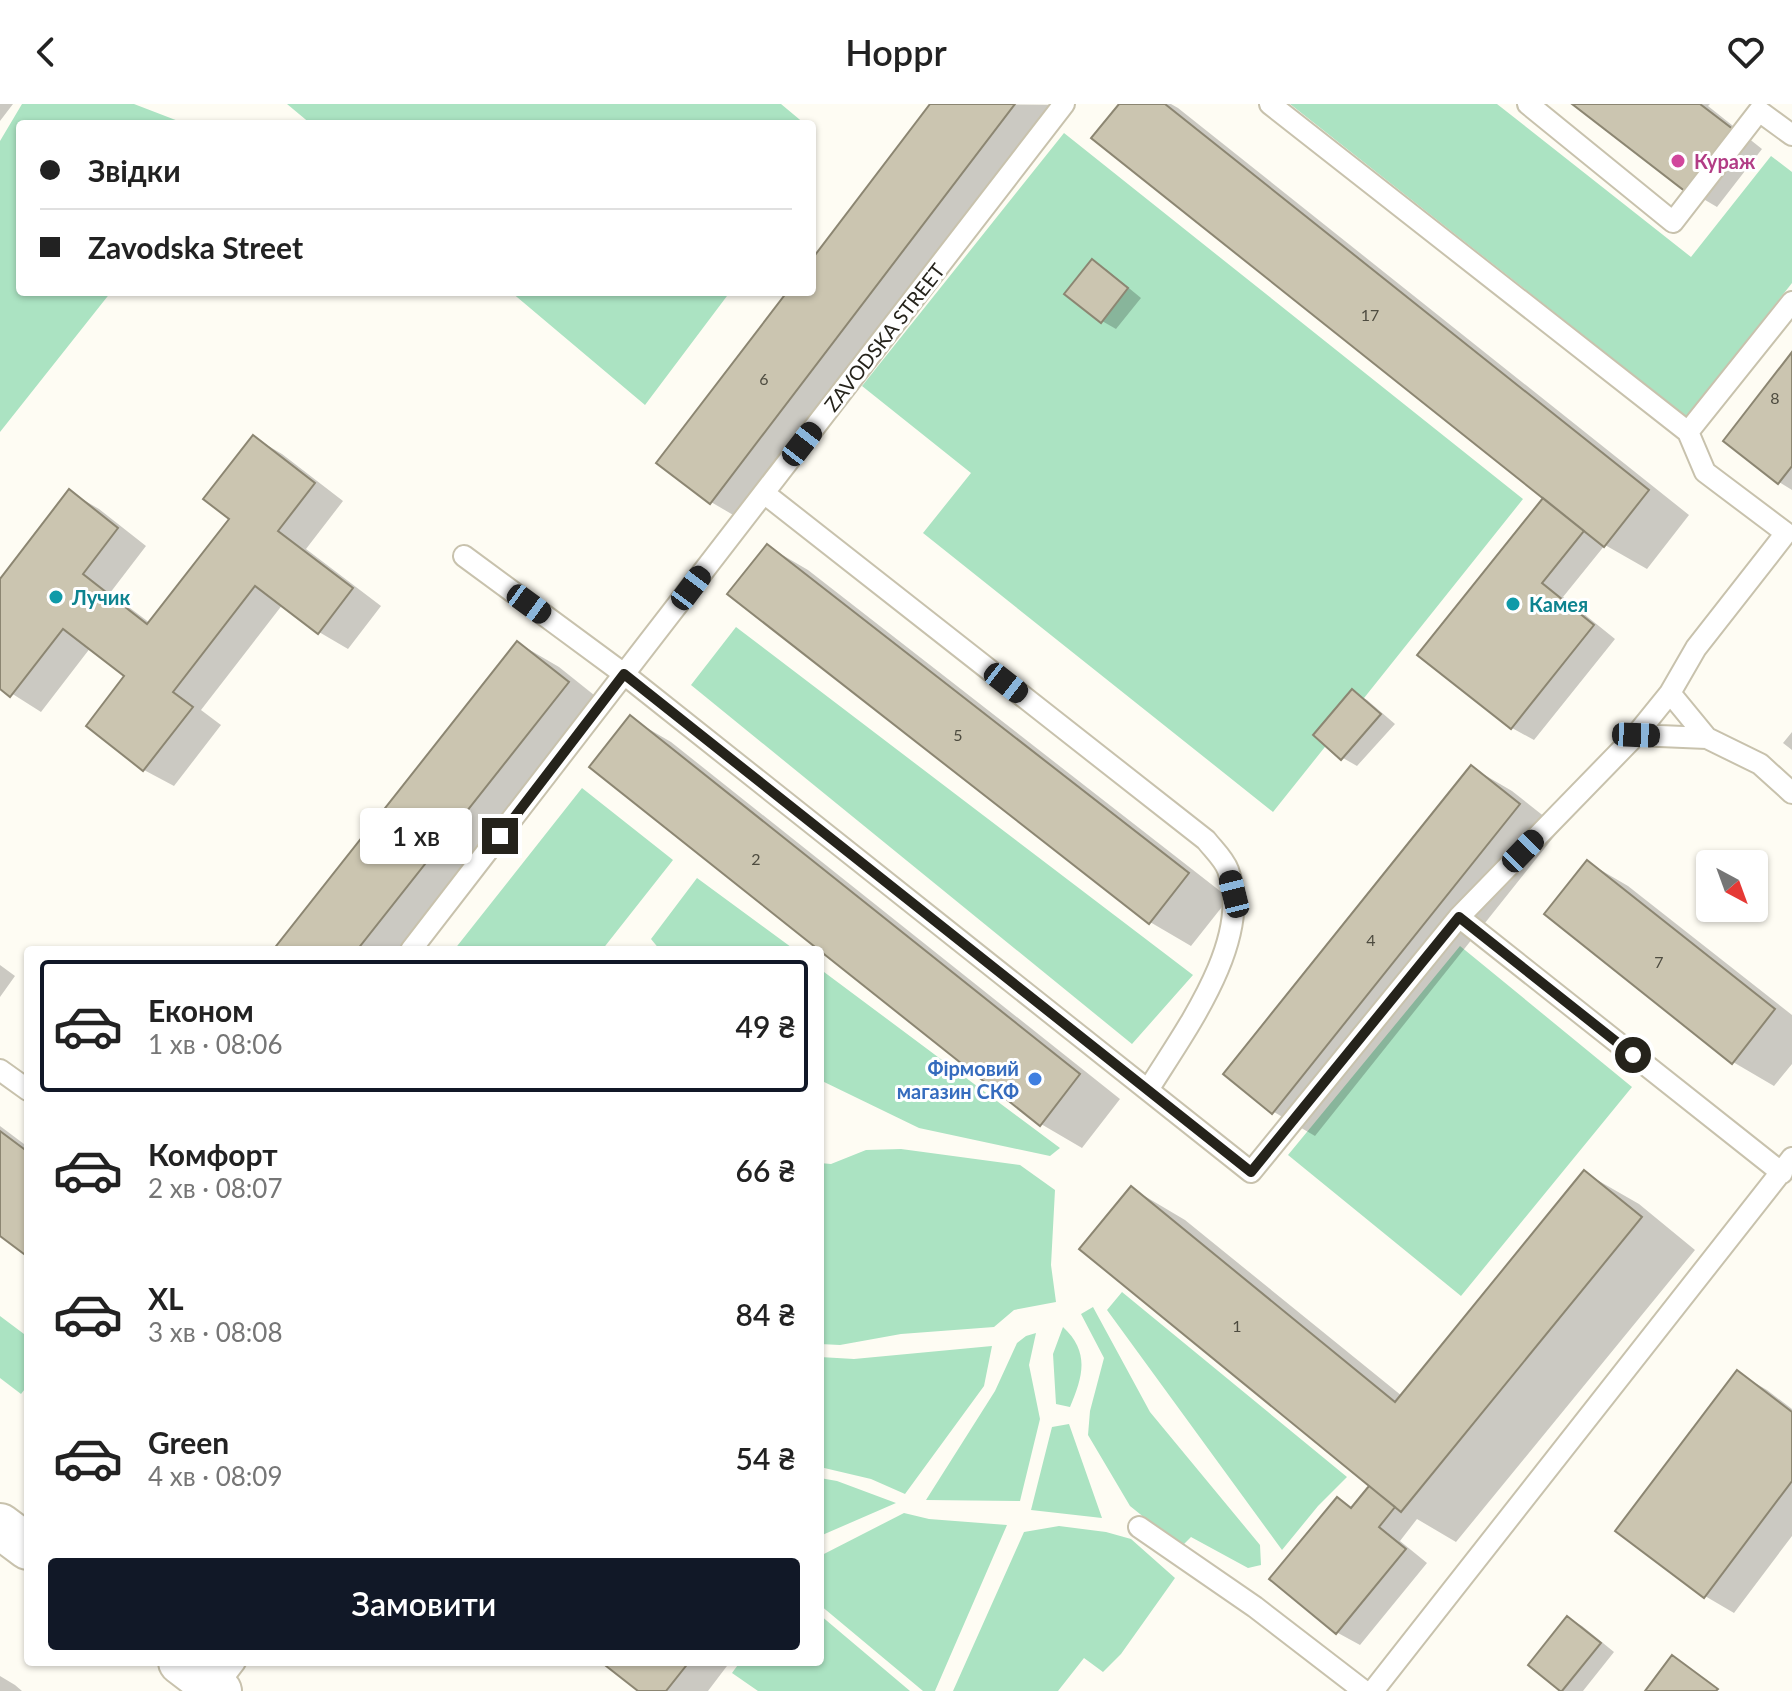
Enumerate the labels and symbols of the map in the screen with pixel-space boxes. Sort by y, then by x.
place label: Кураж [1694,149,1756,173]
marker: Кураж [1669,152,1687,170]
street label: ZAVODSKA STREET [819,258,949,416]
house number: 17 [1361,305,1379,324]
house number: 6 [759,369,769,388]
house number: 8 [1770,388,1780,407]
car [778,418,826,470]
car [667,562,715,614]
car [503,580,555,628]
place label: Лучик [71,585,130,609]
marker: Лучик [47,588,65,606]
place label: Камея [1529,592,1588,616]
marker: Камея [1504,595,1522,613]
car [980,659,1032,707]
car [1612,722,1660,748]
house number: 5 [953,725,963,744]
callout: 1 хв [360,808,472,864]
route end [482,818,518,854]
car [1498,825,1548,877]
house number: 2 [751,849,761,868]
north arrow [1696,850,1768,922]
car [1217,868,1251,920]
house number: 4 [1366,930,1376,949]
house number: 7 [1654,952,1664,971]
route start [1615,1037,1651,1073]
place label: Фірмовий магазин СКФ [897,1056,1019,1103]
marker: Фірмовий магазин СКФ [1026,1070,1044,1088]
house number: 1 [1232,1316,1242,1335]

